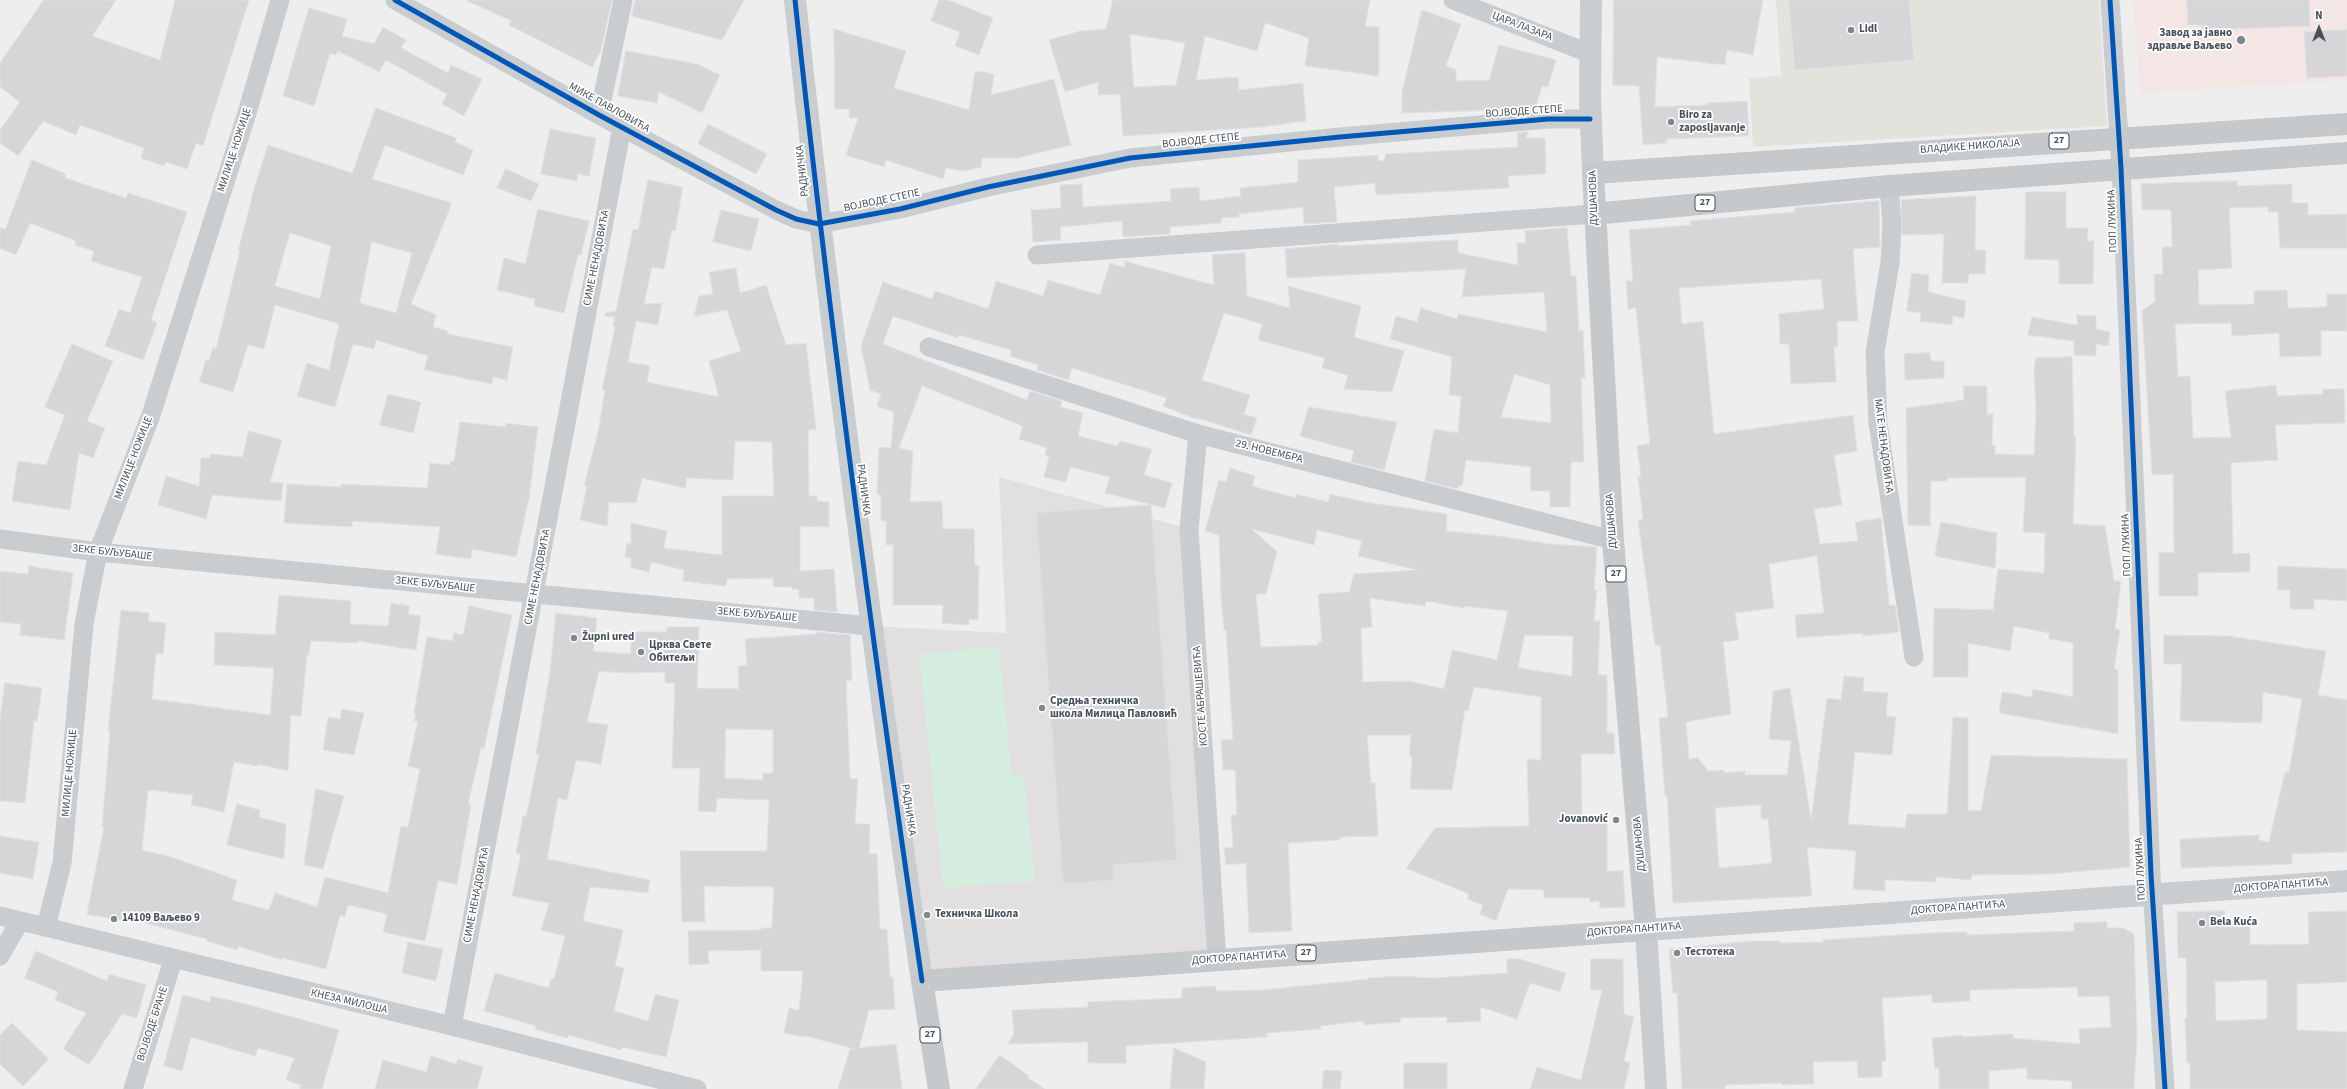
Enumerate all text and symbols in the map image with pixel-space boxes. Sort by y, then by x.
north arrow [2299,8,2339,48]
text: N [2315,8,2323,23]
street label: ЦАРА ЛАЗАРА [1490,9,1554,45]
place label: Lidl [1859,23,1877,37]
marker: Lidl [1846,25,1856,35]
place label: Завод за јавно здравље Ваљево [2147,27,2232,53]
marker: Завод за јавно здравље Ваљево [2235,34,2247,46]
street label: МИКЕ ПАВЛОВИЋА [566,80,652,136]
street label: ВОЈВОДЕ СТЕПЕ [1485,103,1563,121]
street label: МИЛИЦЕ НОЖИЦЕ [215,106,255,194]
place label: Biro za zaposljavanje [1679,109,1745,135]
marker: Biro za zaposljavanje [1666,117,1676,127]
street label: ВОЈВОДЕ СТЕПЕ [1162,130,1240,152]
road number: 27 [2049,133,2069,149]
street label: ВЛАДИКЕ НИКОЛАЈА [1920,137,2020,157]
street label: РАДНИЧКА [794,144,812,198]
street label: ДУШАНОВА [1586,170,1602,226]
street label: ВОЈВОДЕ СТЕПЕ [843,186,921,216]
street label: ПОП ЛУКИНА [2105,189,2121,253]
road number: 27 [1695,195,1715,211]
street label: СИМЕ НЕНАДОВИЋА [581,209,613,307]
street label: МАТЕ НЕНАДОВИЋА [1871,398,1895,494]
street label: МИЛИЦЕ НОЖИЦЕ [112,415,156,501]
street label: 29. НОВЕМБРА [1234,437,1304,467]
street label: РАДНИЧКА [853,463,873,517]
street label: ДУШАНОВА [1603,493,1621,549]
street label: ПОП ЛУКИНА [2119,513,2135,577]
street label: СИМЕ НЕНАДОВИЋА [522,528,554,626]
street label: ЗЕКЕ БУЉУБАШЕ [71,542,153,564]
road number: 27 [1606,566,1626,582]
street label: ЗЕКЕ БУЉУБАШЕ [394,574,476,596]
street label: ЗЕКЕ БУЉУБАШЕ [716,605,798,625]
place label: Župni ured [582,631,634,645]
marker: Župni ured [569,633,579,643]
place label: Црква Свете Обитељи [649,639,711,665]
street label: КОСТЕ АБРАШЕВИЋА [1191,645,1211,747]
marker: Црква Свете Обитељи [636,647,646,657]
place label: Средња техничка школа Милица Павловић [1050,695,1177,721]
marker: Средња техничка школа Милица Павловић [1037,703,1047,713]
street label: МИЛИЦЕ НОЖИЦЕ [60,729,80,817]
street label: РАДНИЧКА [898,783,918,837]
place label: Jovanović [1559,813,1608,827]
marker: Jovanović [1611,815,1621,825]
street label: ДУШАНОВА [1631,816,1649,872]
street label: ПОП ЛУКИНА [2133,837,2149,901]
street label: СИМЕ НЕНАДОВИЋА [461,846,493,944]
street label: ДОКТОРА ПАНТИЋА [2233,876,2329,896]
street label: ДОКТОРА ПАНТИЋА [1910,898,2006,918]
place label: Техничка Школа [935,908,1018,922]
marker: Техничка Школа [922,910,932,920]
place label: 14109 Ваљево 9 [122,912,200,926]
marker: 14109 Ваљево 9 [109,914,119,924]
place label: Bela Kuća [2210,916,2257,930]
marker: Bela Kuća [2197,918,2207,928]
street label: ДОКТОРА ПАНТИЋА [1586,920,1682,940]
road number: 27 [1296,945,1316,961]
place label: Тестотека [1685,946,1735,960]
street label: ДОКТОРА ПАНТИЋА [1191,948,1287,968]
marker: Тестотека [1672,948,1682,958]
street label: ВОЈВОДЕ БРАНЕ [135,985,171,1063]
street label: КНЕЗА МИЛОША [309,987,389,1017]
road number: 27 [920,1027,940,1043]

